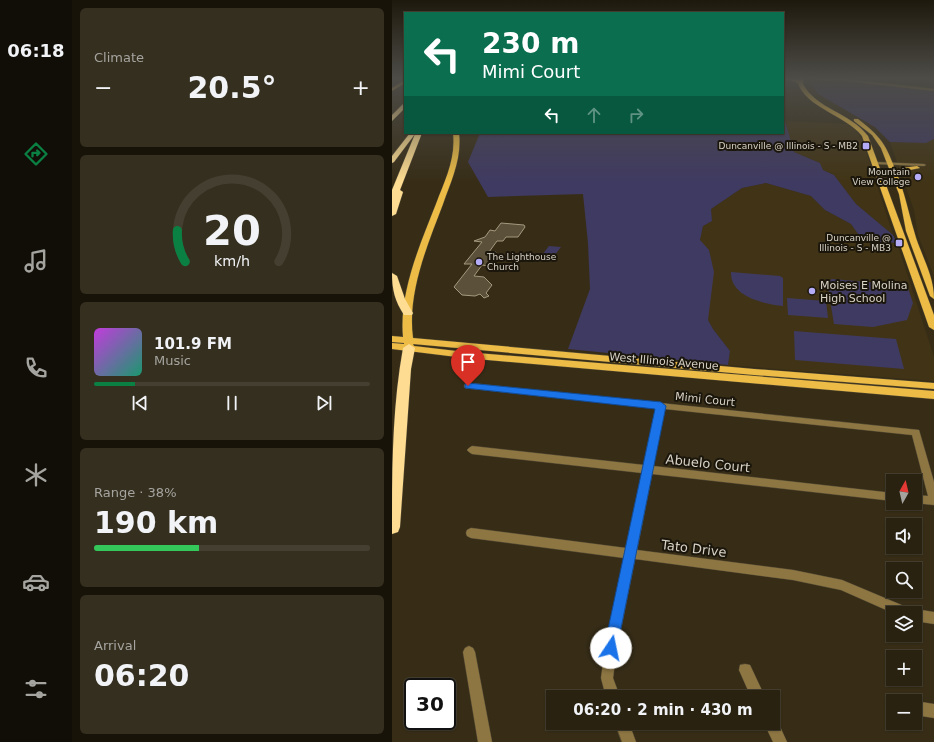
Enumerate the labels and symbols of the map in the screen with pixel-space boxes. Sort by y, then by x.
place label: Duncanville @ Illinois - S - MB2 [719,141,858,151]
marker: Duncanville @ Illinois - S - MB2 [861,141,871,151]
place label: Mountain View College [852,167,910,187]
marker: Mountain View College [913,172,923,182]
place label: Duncanville @ Illinois - S - MB3 [819,233,891,253]
marker: Duncanville @ Illinois - S - MB3 [894,238,904,248]
place label: The Lighthouse Church [486,252,557,272]
marker: The Lighthouse Church [474,257,484,267]
place label: Moises E Molina High School [820,279,908,305]
marker: Moises E Molina High School [807,286,817,296]
pin [451,345,485,386]
street label: West Illinois Avenue [609,350,719,373]
street label: Mimi Court [674,390,736,409]
street label: Abuelo Court [665,452,751,475]
north arrow [886,474,922,510]
street label: Tato Drive [659,537,727,560]
position arrow [590,627,632,669]
speed limit sign: 30 [404,678,456,730]

